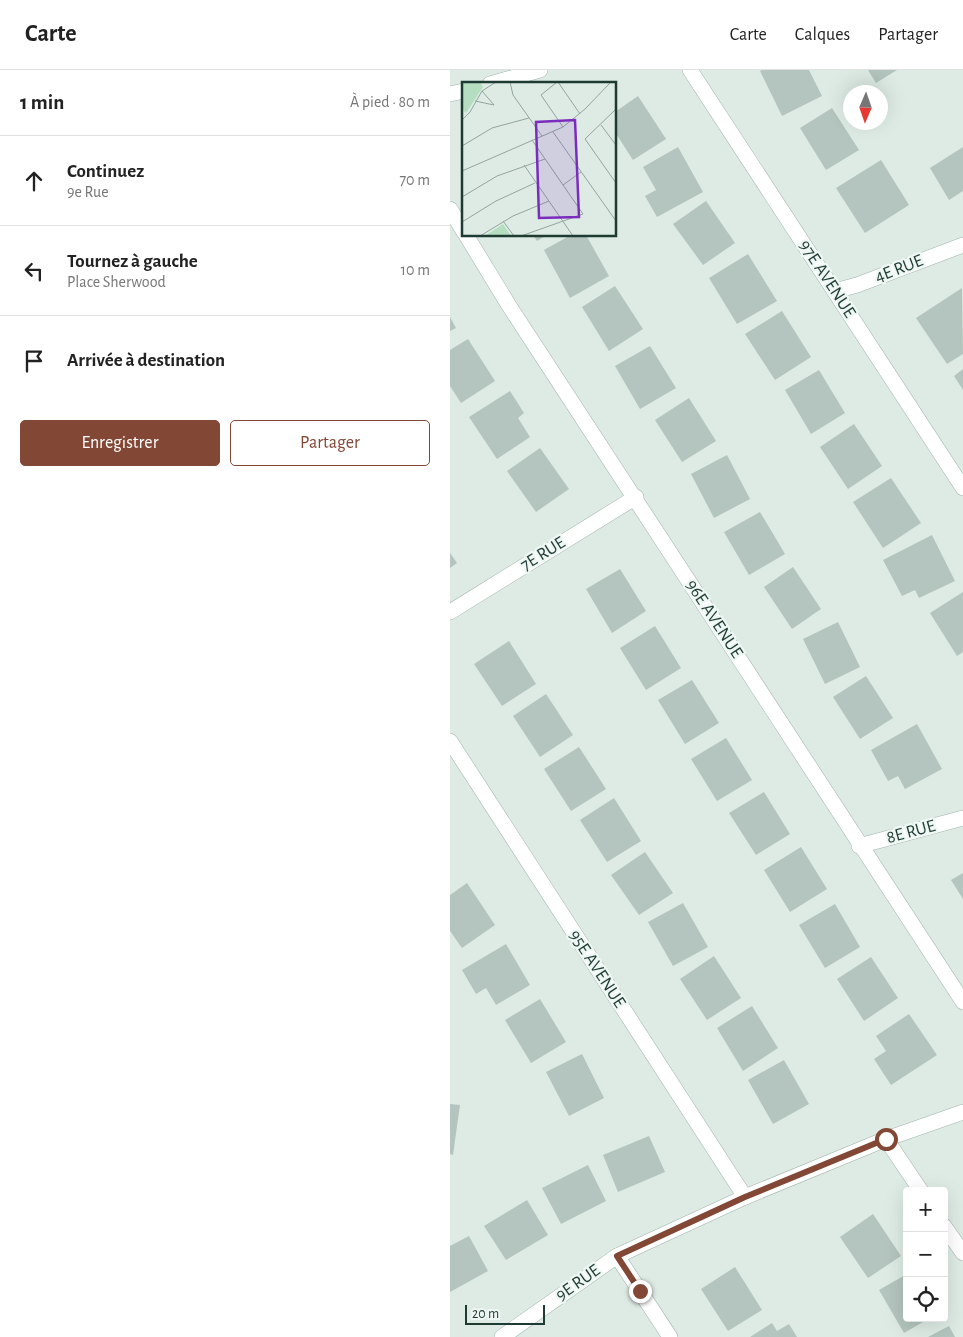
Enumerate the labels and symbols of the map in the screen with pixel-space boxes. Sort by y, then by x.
inset map [462,82,616,236]
north arrow [843,85,888,130]
street label: 97E AVENUE [795,237,859,321]
street label: 4E RUE [872,252,926,286]
street label: 7E RUE [518,533,569,575]
street label: 96E AVENUE [682,577,746,662]
street label: 8E RUE [885,817,938,847]
street label: 95E AVENUE [565,927,629,1011]
route start [875,1128,898,1151]
street label: 9E RUE [552,1261,604,1305]
route end [629,1280,652,1303]
scale bar [465,1302,545,1325]

